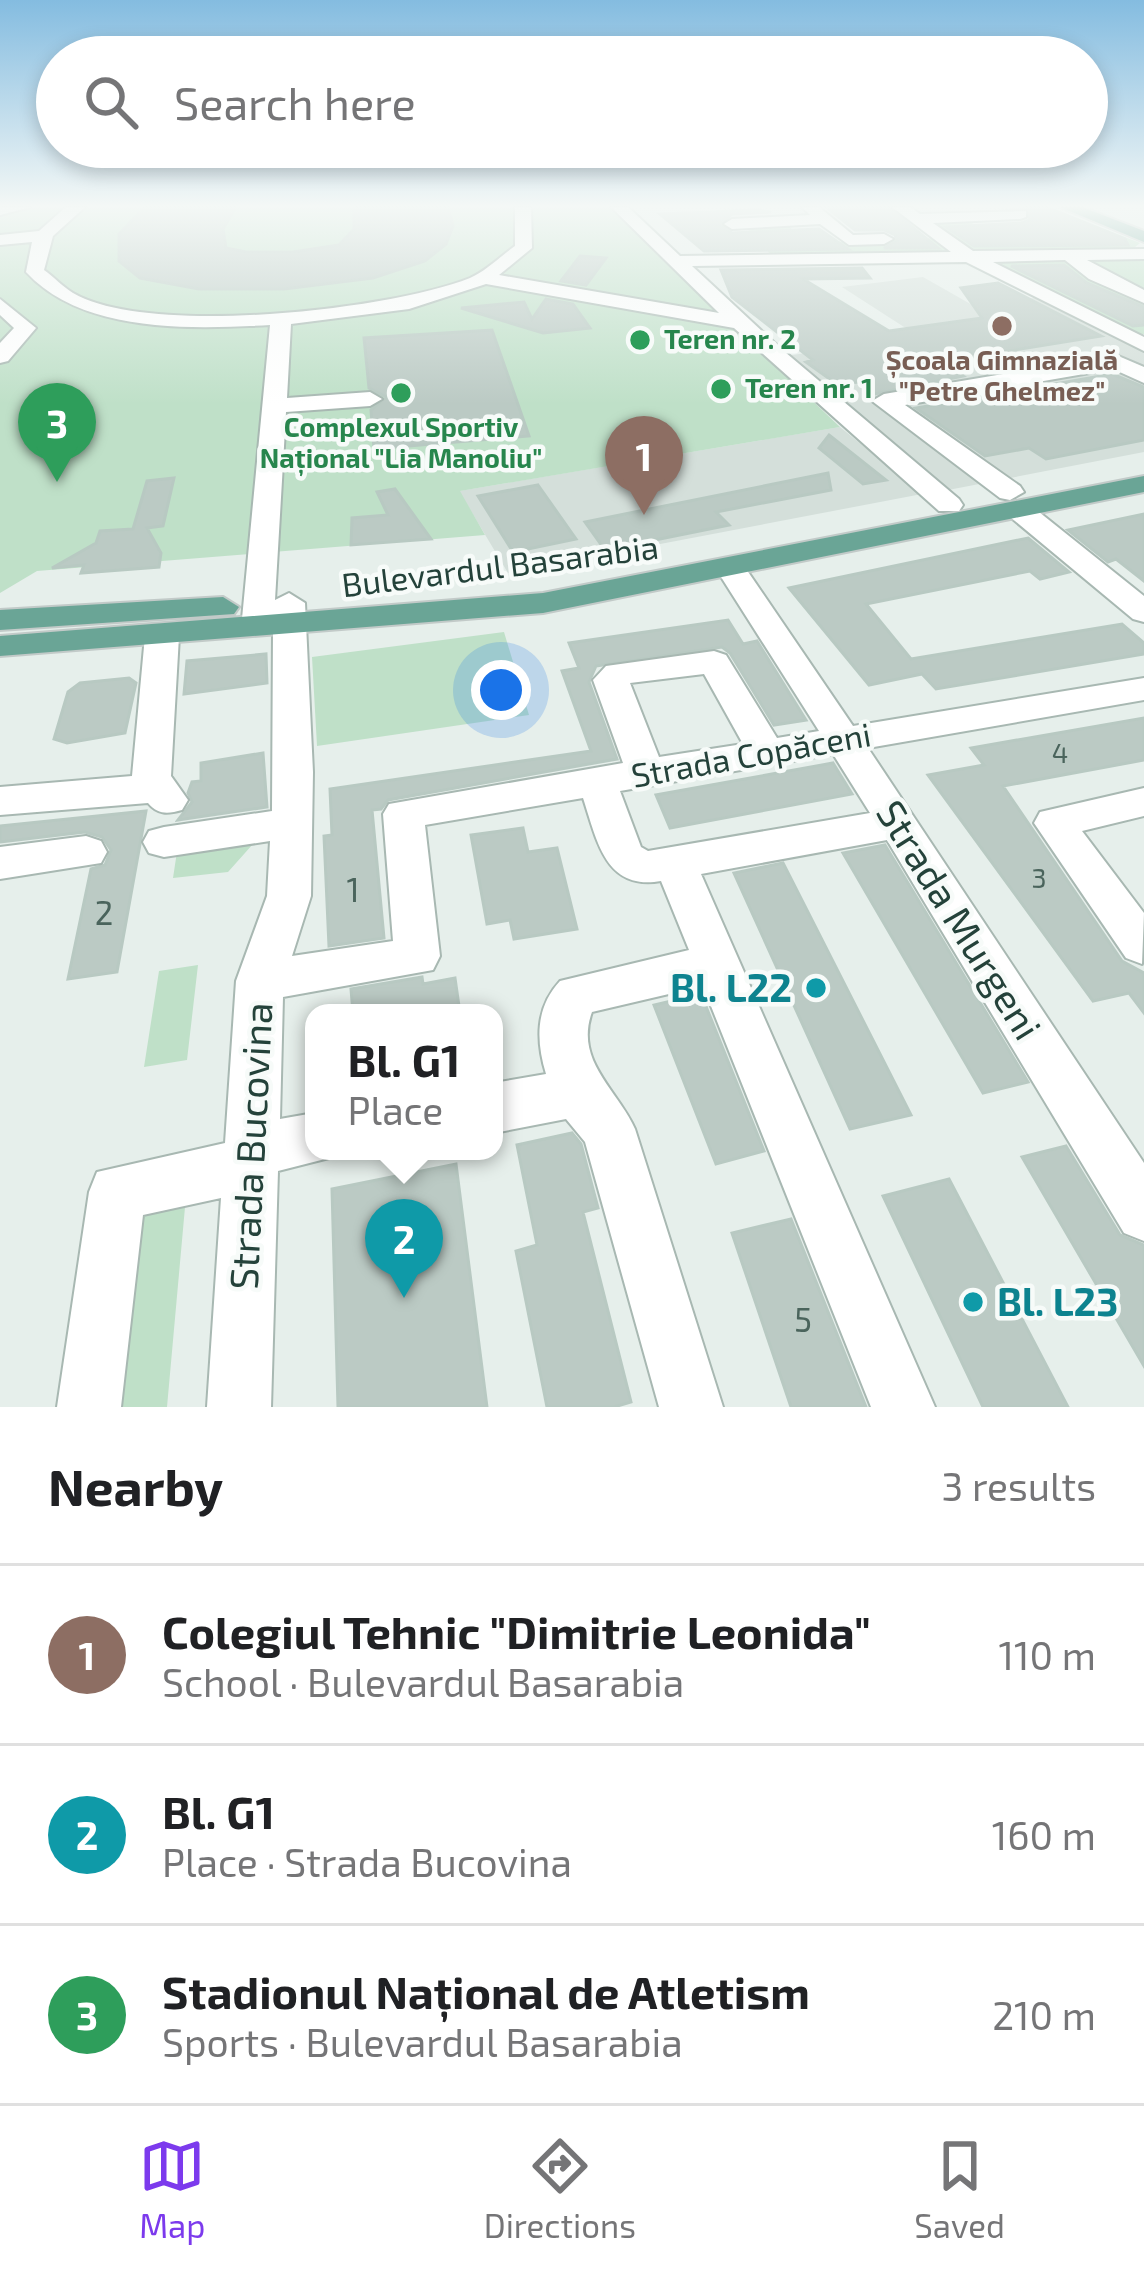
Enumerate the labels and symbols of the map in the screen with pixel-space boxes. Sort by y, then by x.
marker: Școala Gimnazială "Petre Ghelmez" [989,313,1015,339]
place label: Teren nr. 2 [664,322,796,354]
marker: Teren nr. 2 [627,327,653,353]
place label: Școala Gimnazială "Petre Ghelmez" [886,343,1118,406]
place label: Teren nr. 1 [745,371,873,403]
marker: Teren nr. 1 [708,376,734,402]
marker: Complexul Sportiv Național "Lia Manoliu" [388,380,414,406]
pin: 3 [18,383,96,482]
place label: Complexul Sportiv Național "Lia Manoliu" [260,410,542,477]
pin: 1 [605,416,683,515]
street label: Bulevardul Basarabia [339,526,661,604]
your location [471,660,531,720]
street label: Strada Copăceni [628,713,874,795]
house number: 4 [1052,736,1068,768]
street label: Strada Murgeni [868,791,1052,1047]
house number: 3 [1031,861,1047,893]
house number: 1 [346,869,360,909]
house number: 2 [95,892,113,932]
place label: Bl. L22 [670,963,792,1010]
marker: Bl. L22 [803,975,829,1001]
street label: Strada Bucovina [219,1001,280,1291]
pin: 2 [365,1199,443,1298]
place label: Bl. L23 [997,1277,1118,1324]
marker: Bl. L23 [960,1289,986,1315]
house number: 5 [794,1299,812,1339]

